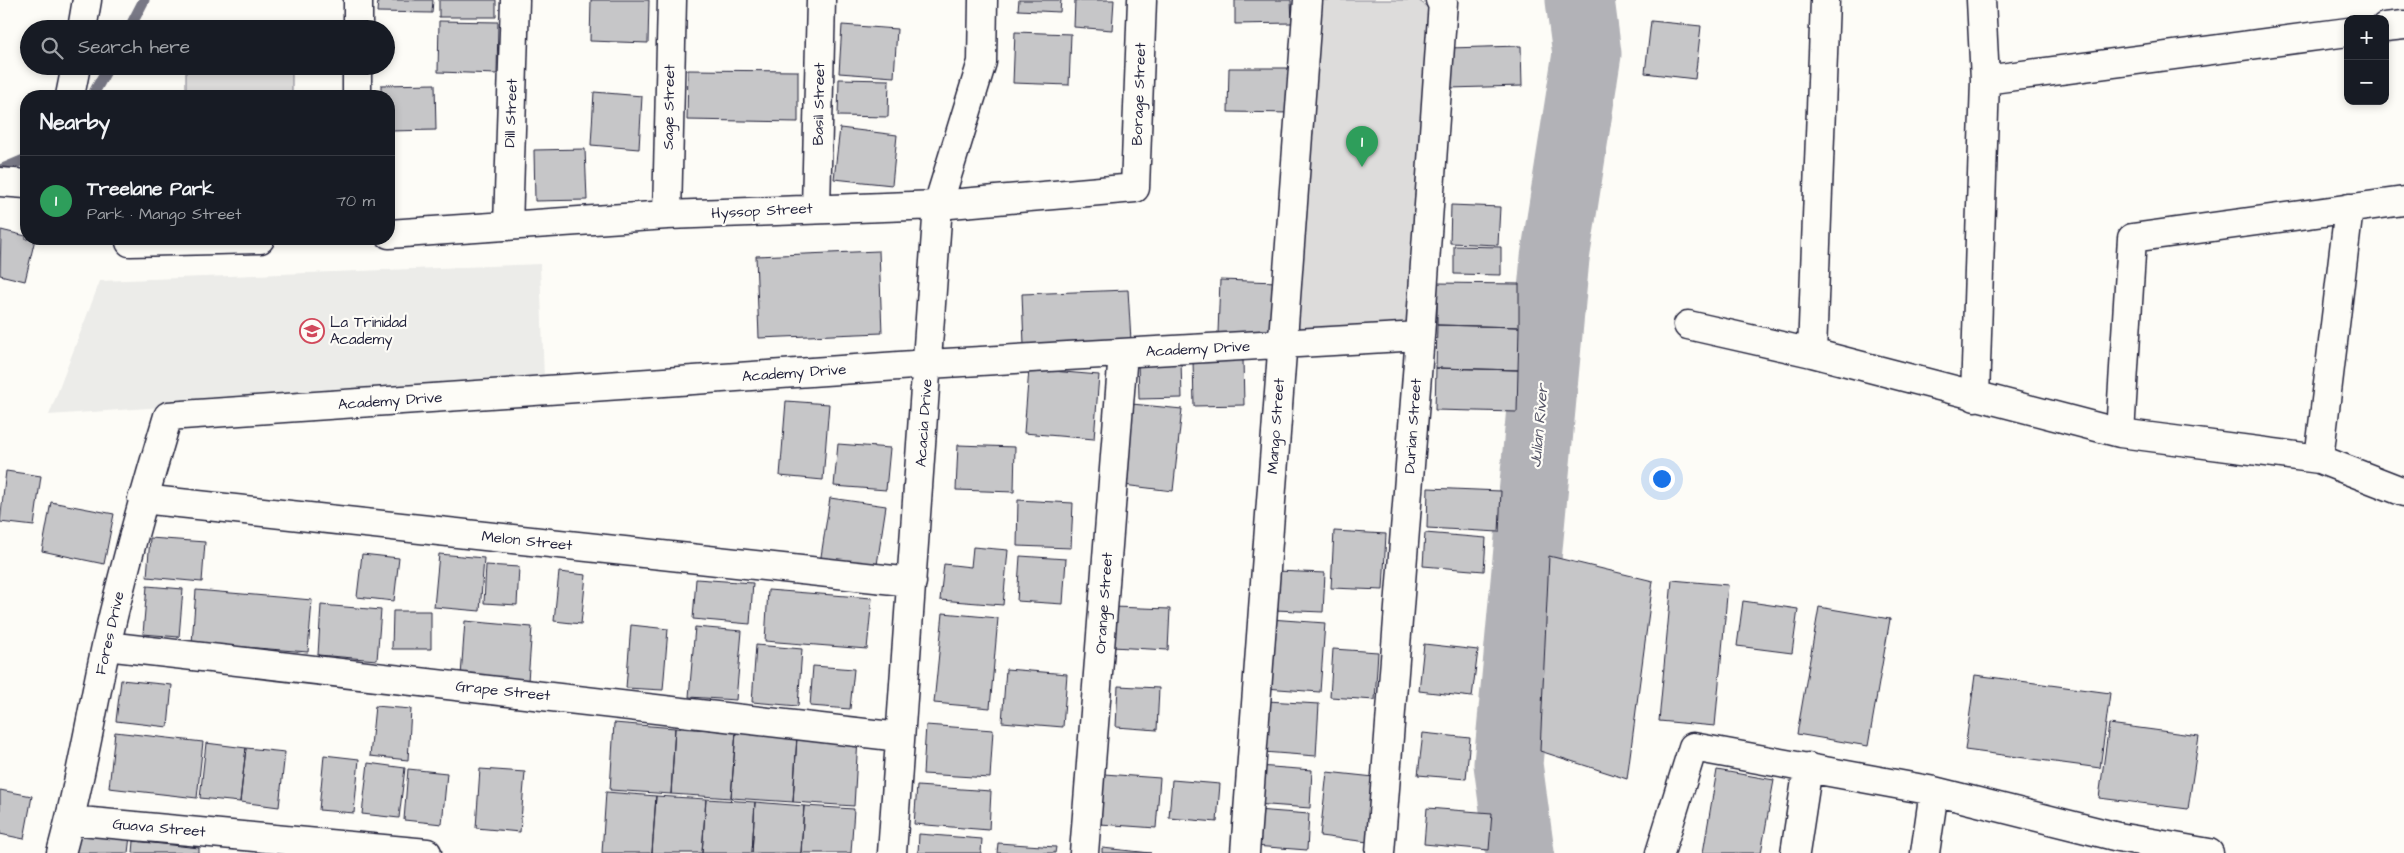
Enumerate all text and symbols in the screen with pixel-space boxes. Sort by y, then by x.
map controls [2344,15,2389,105]
button: + [2344,15,2389,60]
search box [20,20,395,75]
icon: search [38,34,66,62]
text: Search here [78,34,190,61]
street label: Borage Street [1127,42,1152,146]
button: − [2344,60,2389,105]
street label: Basil Street [808,62,830,146]
street label: Sage Street [658,64,681,150]
street label: Dill Street [499,78,523,148]
text: Nearby [40,108,110,137]
pin: 1 [1346,126,1378,167]
text: Treelane Park [87,176,214,203]
text: 1 [55,190,57,212]
text: 70 m [336,190,375,212]
street label: Hyssop Street [711,198,813,225]
text: Park · Mango Street [87,203,241,225]
place label: La Trinidad Academy [330,312,407,351]
school or university icon: La Trinidad Academy [299,318,325,344]
street label: Academy Drive [1145,336,1251,363]
street label: Academy Drive [741,359,847,388]
street label: Mango Street [1262,377,1291,475]
street label: Acacia Drive [910,378,938,468]
street label: Durian Street [1399,378,1427,474]
water label: Julian River [1524,381,1554,469]
street label: Academy Drive [337,387,443,416]
your location [1649,466,1675,492]
street label: Melon Street [481,526,573,556]
street label: Orange Street [1090,552,1119,654]
street label: Fores Drive [90,589,130,677]
street label: Grape Street [455,676,551,706]
street label: Guava Street [112,813,206,843]

